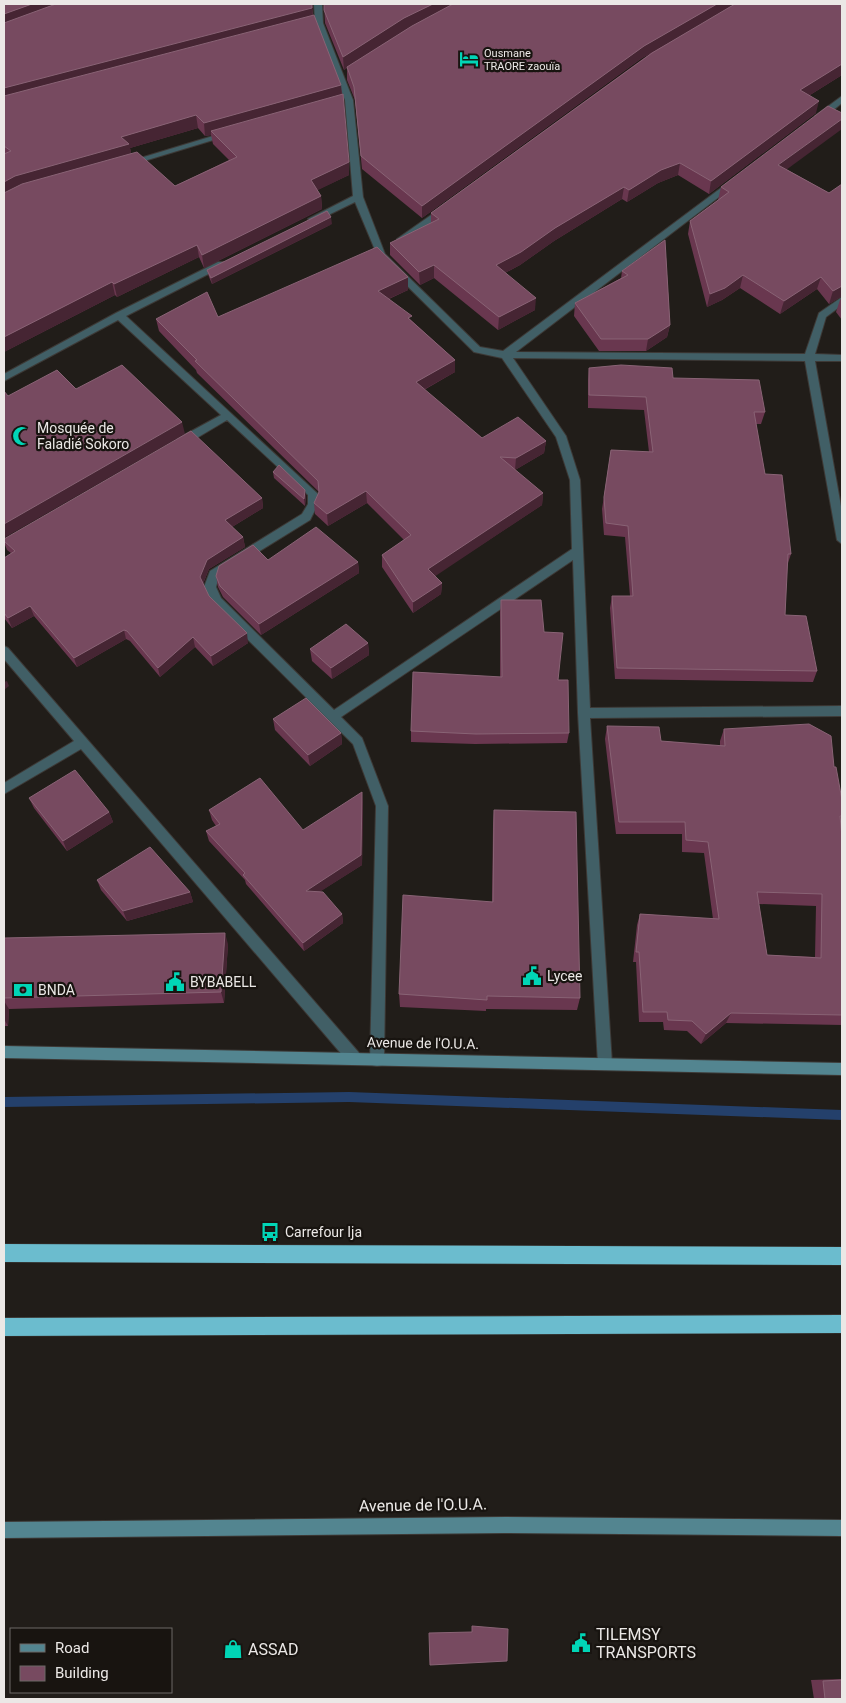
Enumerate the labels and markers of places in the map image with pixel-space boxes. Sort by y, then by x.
place label: Ousmane TRAORE zaouïa [484,47,560,73]
hotel icon: Ousmane TRAORE zaouïa [458,48,480,70]
place label: Mosquée de Faladié Sokoro [37,420,129,452]
mosque icon: Mosquée de Faladié Sokoro [11,425,33,447]
public building icon: Lycee [521,965,543,987]
place label: Lycee [547,968,582,984]
public building icon: BYBABELL [164,971,186,993]
place label: BYBABELL [190,974,257,990]
bank icon: BNDA [12,979,34,1001]
place label: BNDA [38,982,75,998]
bus stop icon: Carrefour Ija [259,1221,281,1243]
place label: Carrefour Ija [285,1224,362,1240]
place label: TILEMSY TRANSPORTS [596,1625,696,1662]
public building icon: TILEMSY TRANSPORTS [570,1632,592,1654]
shop icon: ASSAD [222,1638,244,1660]
place label: ASSAD [248,1640,298,1659]

